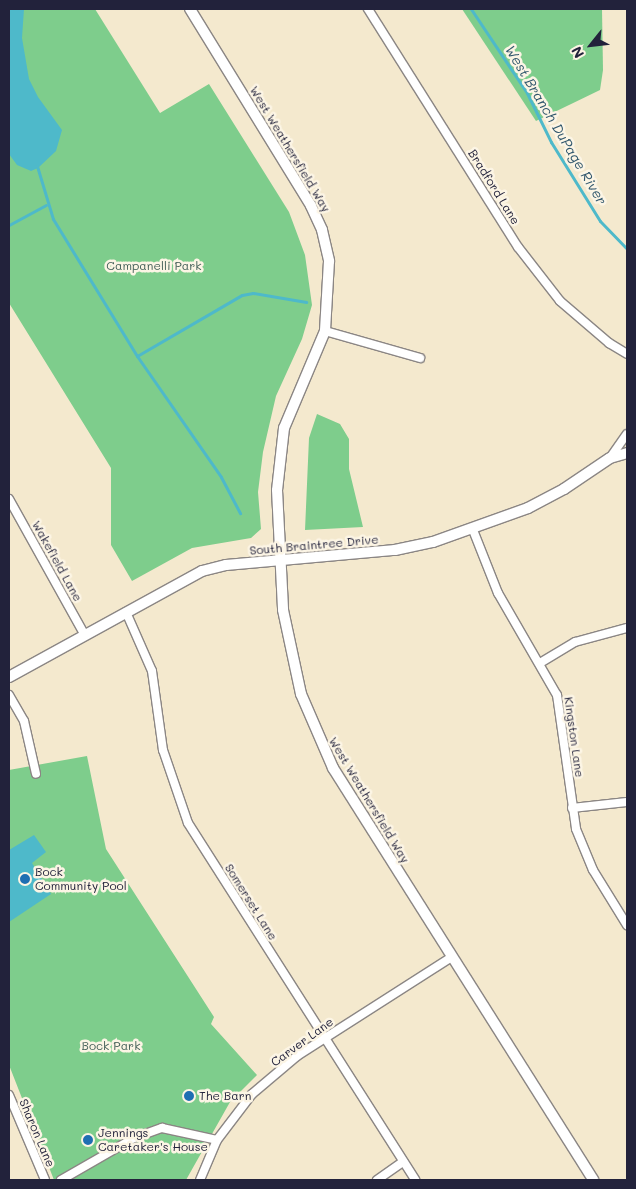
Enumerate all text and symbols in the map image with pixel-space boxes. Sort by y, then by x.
north arrow [566,20,616,70]
water label: West Branch DuPage River [502,42,610,208]
text: N [567,43,588,62]
street label: West Weathersfield Way [247,83,333,215]
street label: Bradford Lane [465,147,523,227]
park label: Campanelli Park [106,259,202,273]
street label: Wakefield Lane [29,518,85,604]
street label: South Braintree Drive [249,532,379,558]
street label: Kingston Lane [561,696,587,778]
street label: West Weathersfield Way [326,734,412,866]
street label: Somerset Lane [222,861,280,943]
place label: Bock Community Pool [35,865,127,893]
marker: Bock Community Pool [19,873,31,885]
street label: Carver Lane [268,1015,336,1069]
park label: Bock Park [81,1039,141,1053]
place label: The Barn [199,1089,251,1103]
marker: The Barn [183,1090,195,1102]
street label: Sharon Lane [16,1097,58,1169]
place label: Jennings Caretaker's House [98,1126,208,1154]
marker: Jennings Caretaker's House [82,1134,94,1146]

